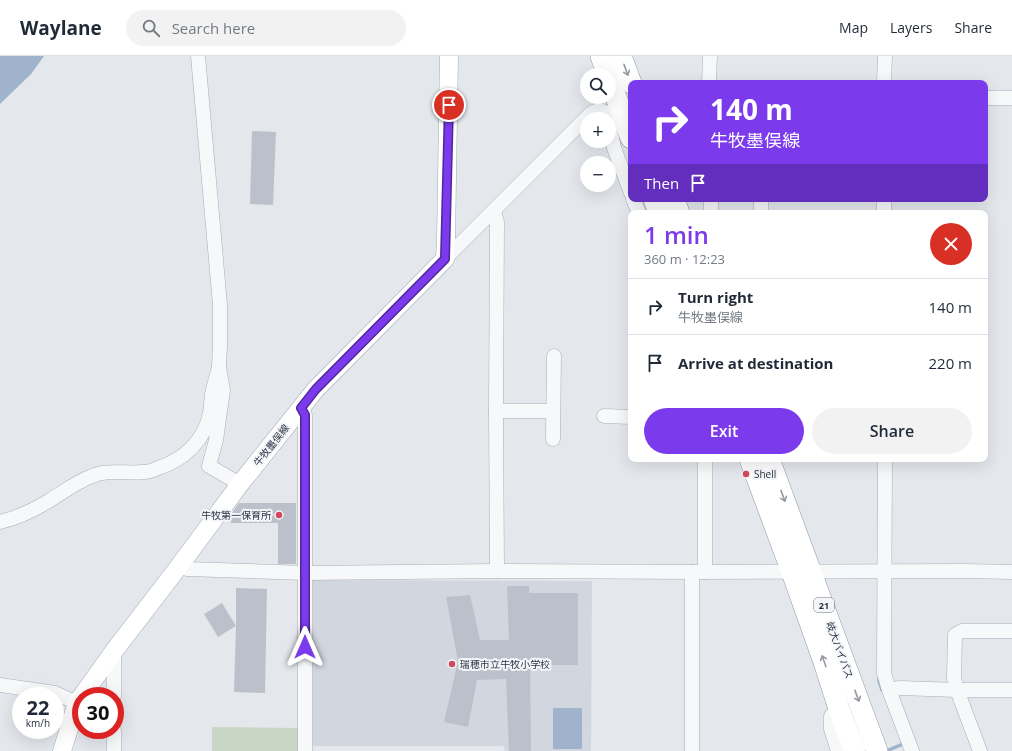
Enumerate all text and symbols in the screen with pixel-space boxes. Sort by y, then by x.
search box [126,10,406,46]
text: Waylane [20,15,102,41]
icon: search [140,17,162,39]
text: Search here [172,18,255,38]
text: Map [839,18,868,37]
text: Layers [890,18,932,37]
text: Share [954,18,992,37]
one-way arrow [623,63,630,76]
map controls [580,68,616,192]
button: search [580,68,616,104]
pin [432,88,466,122]
text: 140 m [710,90,793,128]
icon: arrive [438,94,460,116]
icon: right [644,96,696,148]
button: + [580,112,616,148]
text: 牛牧墨俣線 [710,128,800,152]
button: − [580,156,616,192]
icon: arrive [687,172,709,194]
text: Then [644,173,679,193]
text: 1 min [644,218,709,251]
button: close [930,223,972,265]
text: 360 m · 12:23 [644,250,725,268]
text: Turn right [678,287,753,307]
icon: right [644,296,666,318]
text: 140 m [928,297,972,317]
text: 牛牧墨俣線 [678,308,743,326]
icon: arrive [644,352,666,374]
text: Arrive at destination [678,353,833,373]
text: 220 m [928,353,972,373]
button: Exit [644,408,804,454]
button: Share [812,408,972,454]
street label: 牛牧墨俣線 [250,421,292,469]
place label: Shell [754,467,776,481]
marker: Shell [741,469,751,479]
one-way arrow [780,489,787,502]
place label: 牛牧第一保育所 [201,508,271,522]
marker: 牛牧第一保育所 [274,510,284,520]
road number: 21 [814,598,834,612]
street label: 岐大バイパス [823,620,857,680]
position arrow [284,626,326,668]
one-way arrow [819,656,827,668]
place label: 瑞穂市立牛牧小学校 [460,657,550,671]
marker: 瑞穂市立牛牧小学校 [447,659,457,669]
speed limit sign: 30 [72,687,124,739]
one-way arrow [854,690,861,703]
text: 22 [27,694,49,721]
text: km/h [26,716,50,730]

